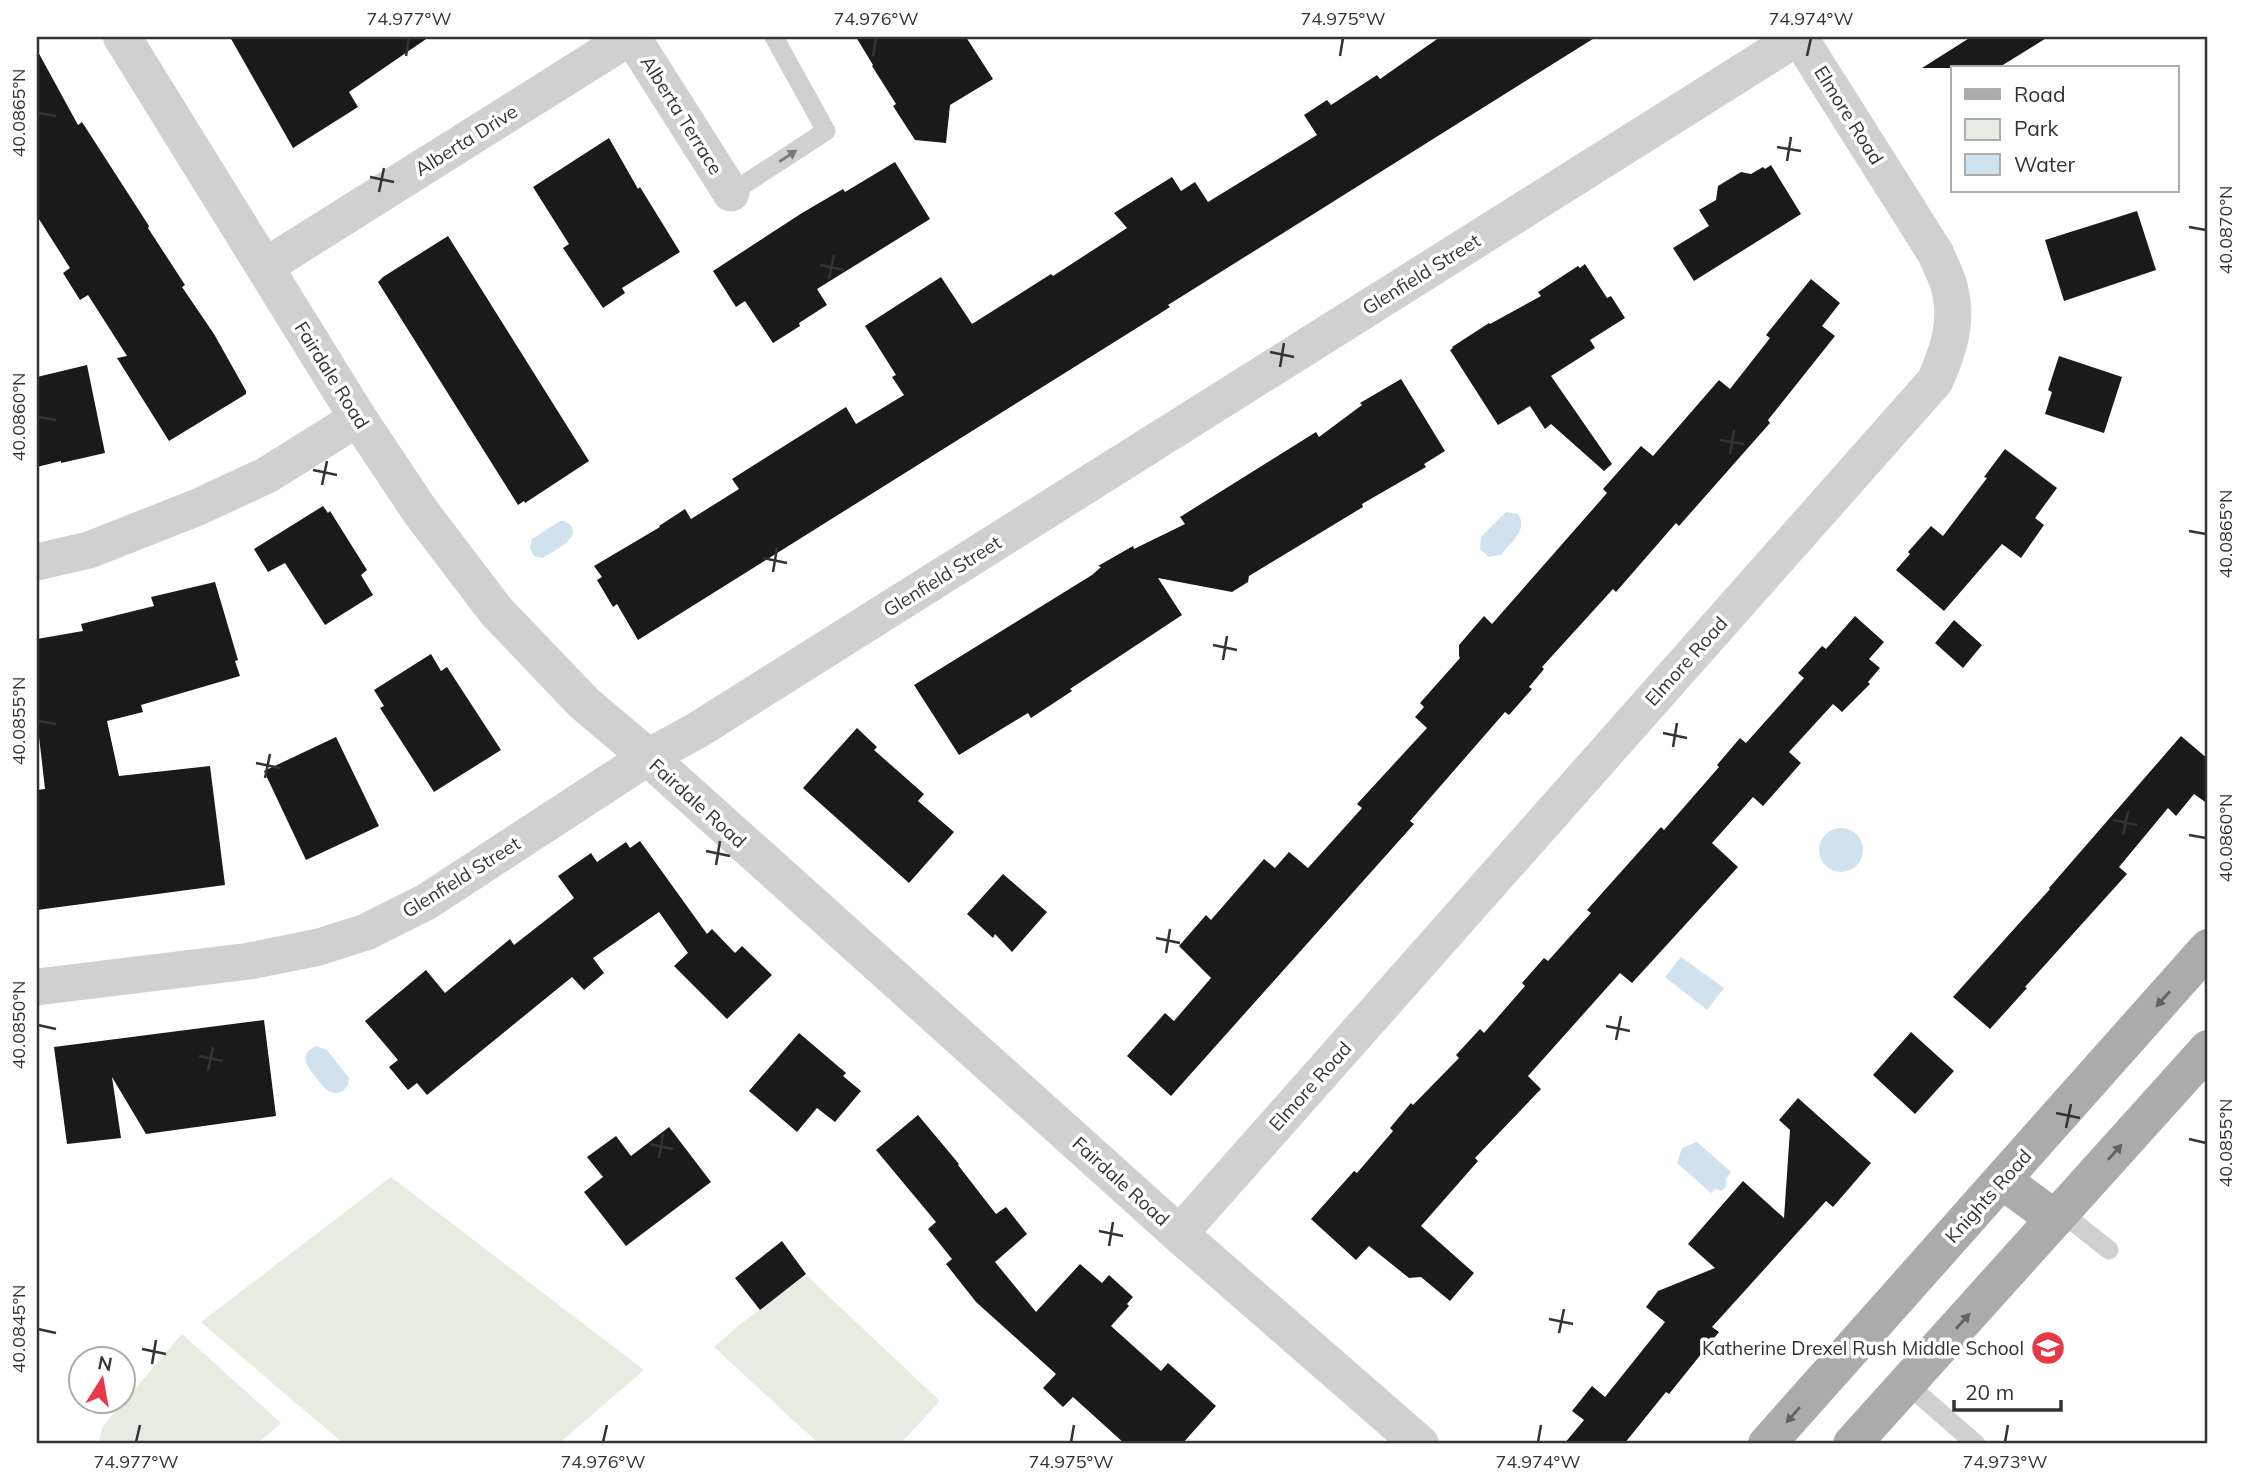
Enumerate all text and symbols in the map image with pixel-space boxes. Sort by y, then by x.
text: 74.977°W [366,7,452,30]
text: 74.976°W [833,7,919,30]
text: 74.975°W [1300,7,1386,30]
text: 74.974°W [1768,7,1854,30]
street label: Alberta Terrace [636,51,728,179]
street label: Elmore Road [1809,61,1889,169]
legend [1951,66,2178,192]
text: 40.0865°N [7,68,30,158]
text: Road [2014,81,2065,107]
street label: Alberta Drive [410,99,522,181]
text: Park [2014,115,2058,141]
one-way arrow [779,150,798,163]
text: Water [2014,151,2075,177]
text: 40.0870°N [2214,185,2237,275]
street label: Glenfield Street [1358,228,1485,320]
street label: Fairdale Road [289,317,375,433]
text: 40.0860°N [7,372,30,462]
text: 40.0865°N [2214,489,2237,579]
street label: Glenfield Street [879,530,1006,622]
street label: Elmore Road [1640,611,1732,711]
text: 40.0855°N [7,676,30,766]
street label: Fairdale Road [645,753,751,853]
text: 40.0860°N [2214,793,2237,883]
street label: Glenfield Street [398,831,525,923]
text: 40.0850°N [7,980,30,1070]
one-way arrow [2156,990,2171,1007]
street label: Elmore Road [1264,1036,1356,1136]
text: 40.0855°N [2214,1098,2237,1188]
street label: Fairdale Road [1068,1131,1174,1231]
street label: Knights Road [1940,1144,2036,1248]
one-way arrow [2107,1144,2123,1161]
text: 40.0845°N [7,1284,30,1374]
one-way arrow [1955,1312,1971,1330]
school or university icon: Katherine Drexel Rush Middle School [2029,1329,2067,1367]
place label: Katherine Drexel Rush Middle School [1702,1336,2024,1360]
north arrow [66,1344,136,1414]
text: N [96,1350,115,1376]
scale bar [1954,1369,2061,1413]
text: 20 m [1965,1379,2014,1405]
one-way arrow [1785,1406,1801,1424]
text: 74.977°W [93,1450,179,1473]
text: 74.976°W [560,1450,646,1473]
text: 74.975°W [1028,1450,1114,1473]
text: 74.974°W [1495,1450,1581,1473]
text: 74.973°W [1962,1450,2048,1473]

